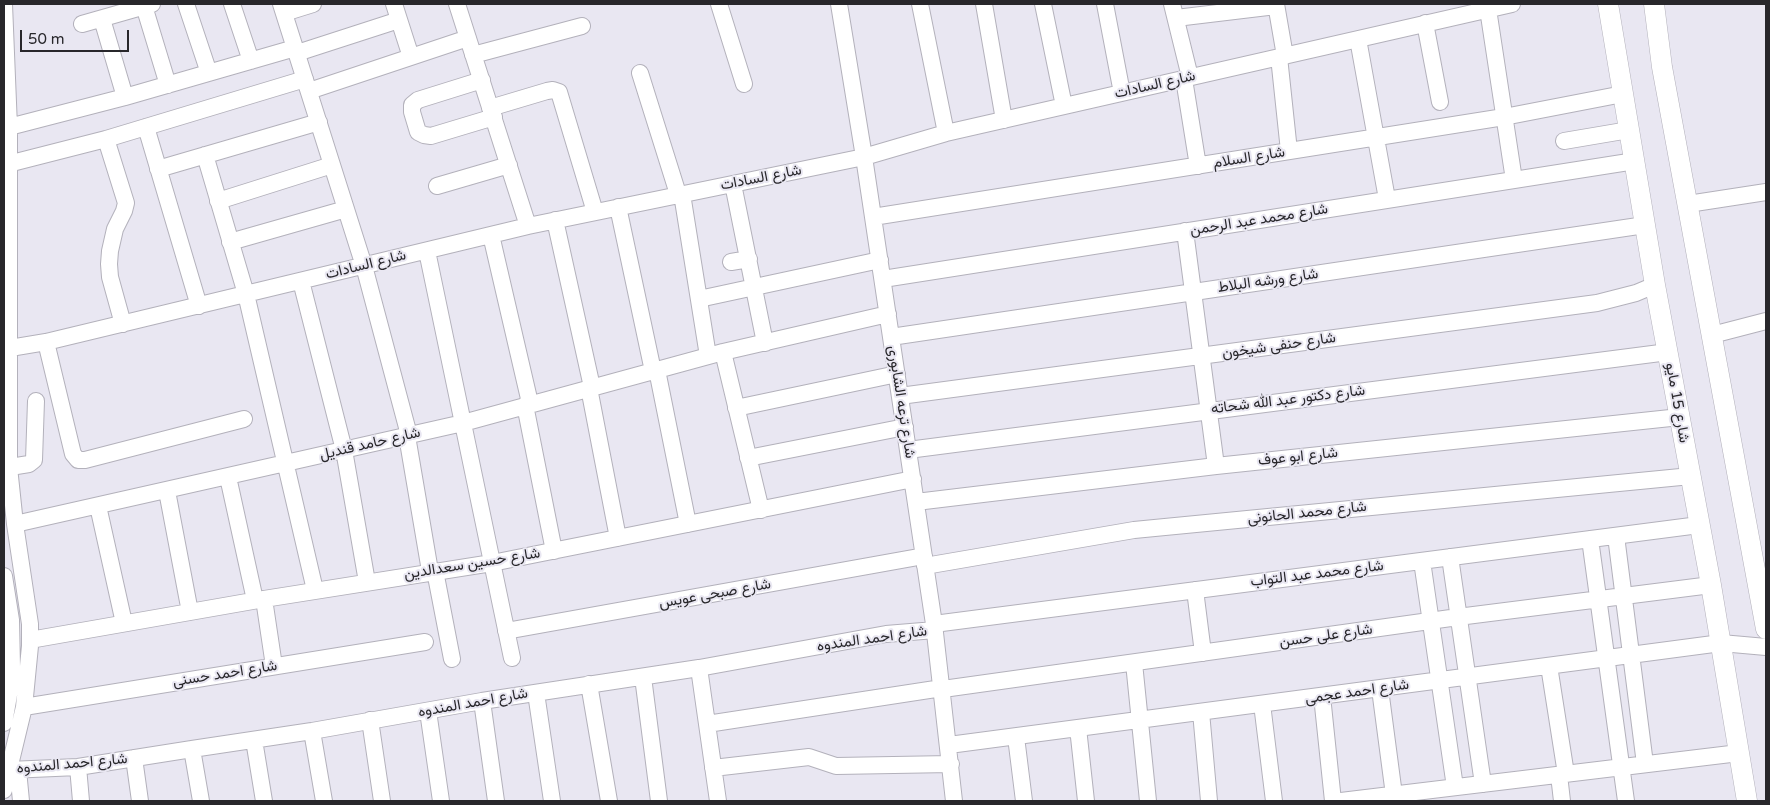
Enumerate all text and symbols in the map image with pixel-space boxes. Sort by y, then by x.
scale bar [22,20,131,52]
text: 50 m [28,30,65,48]
street label: شارع السادات [1113,67,1197,103]
street label: شارع السلام [1212,143,1286,173]
street label: شارع السادات [719,161,803,195]
street label: شارع محمد عبد الرحمن [1189,200,1329,240]
street label: شارع السادات [324,246,408,284]
street label: شارع ورشه البلاط [1217,265,1319,297]
street label: شارع حنفى شيخون [1221,329,1337,363]
street label: شارع ترعه الشابورى [883,344,919,460]
street label: شارع 15 مايو [1661,362,1693,444]
street label: شارع دكتور عبد الله شحاته [1210,382,1366,418]
street label: شارع حامد قنديل [318,424,422,464]
street label: شارع ابو عوف [1257,444,1339,470]
street label: شارع محمد الحانونى [1247,498,1367,528]
street label: شارع حسين سعدالدين [403,544,541,584]
street label: شارع محمد عبد التواب [1249,557,1385,591]
street label: شارع صبحى عويس [658,575,772,613]
street label: شارع على حسن [1278,621,1374,651]
street label: شارع احمد المندوه [816,622,928,656]
street label: شارع احمد حسنى [171,657,279,691]
street label: شارع احمد عجمى [1304,676,1410,708]
street label: شارع احمد المندوه [417,684,529,722]
street label: شارع احمد المندوه [16,750,128,778]

